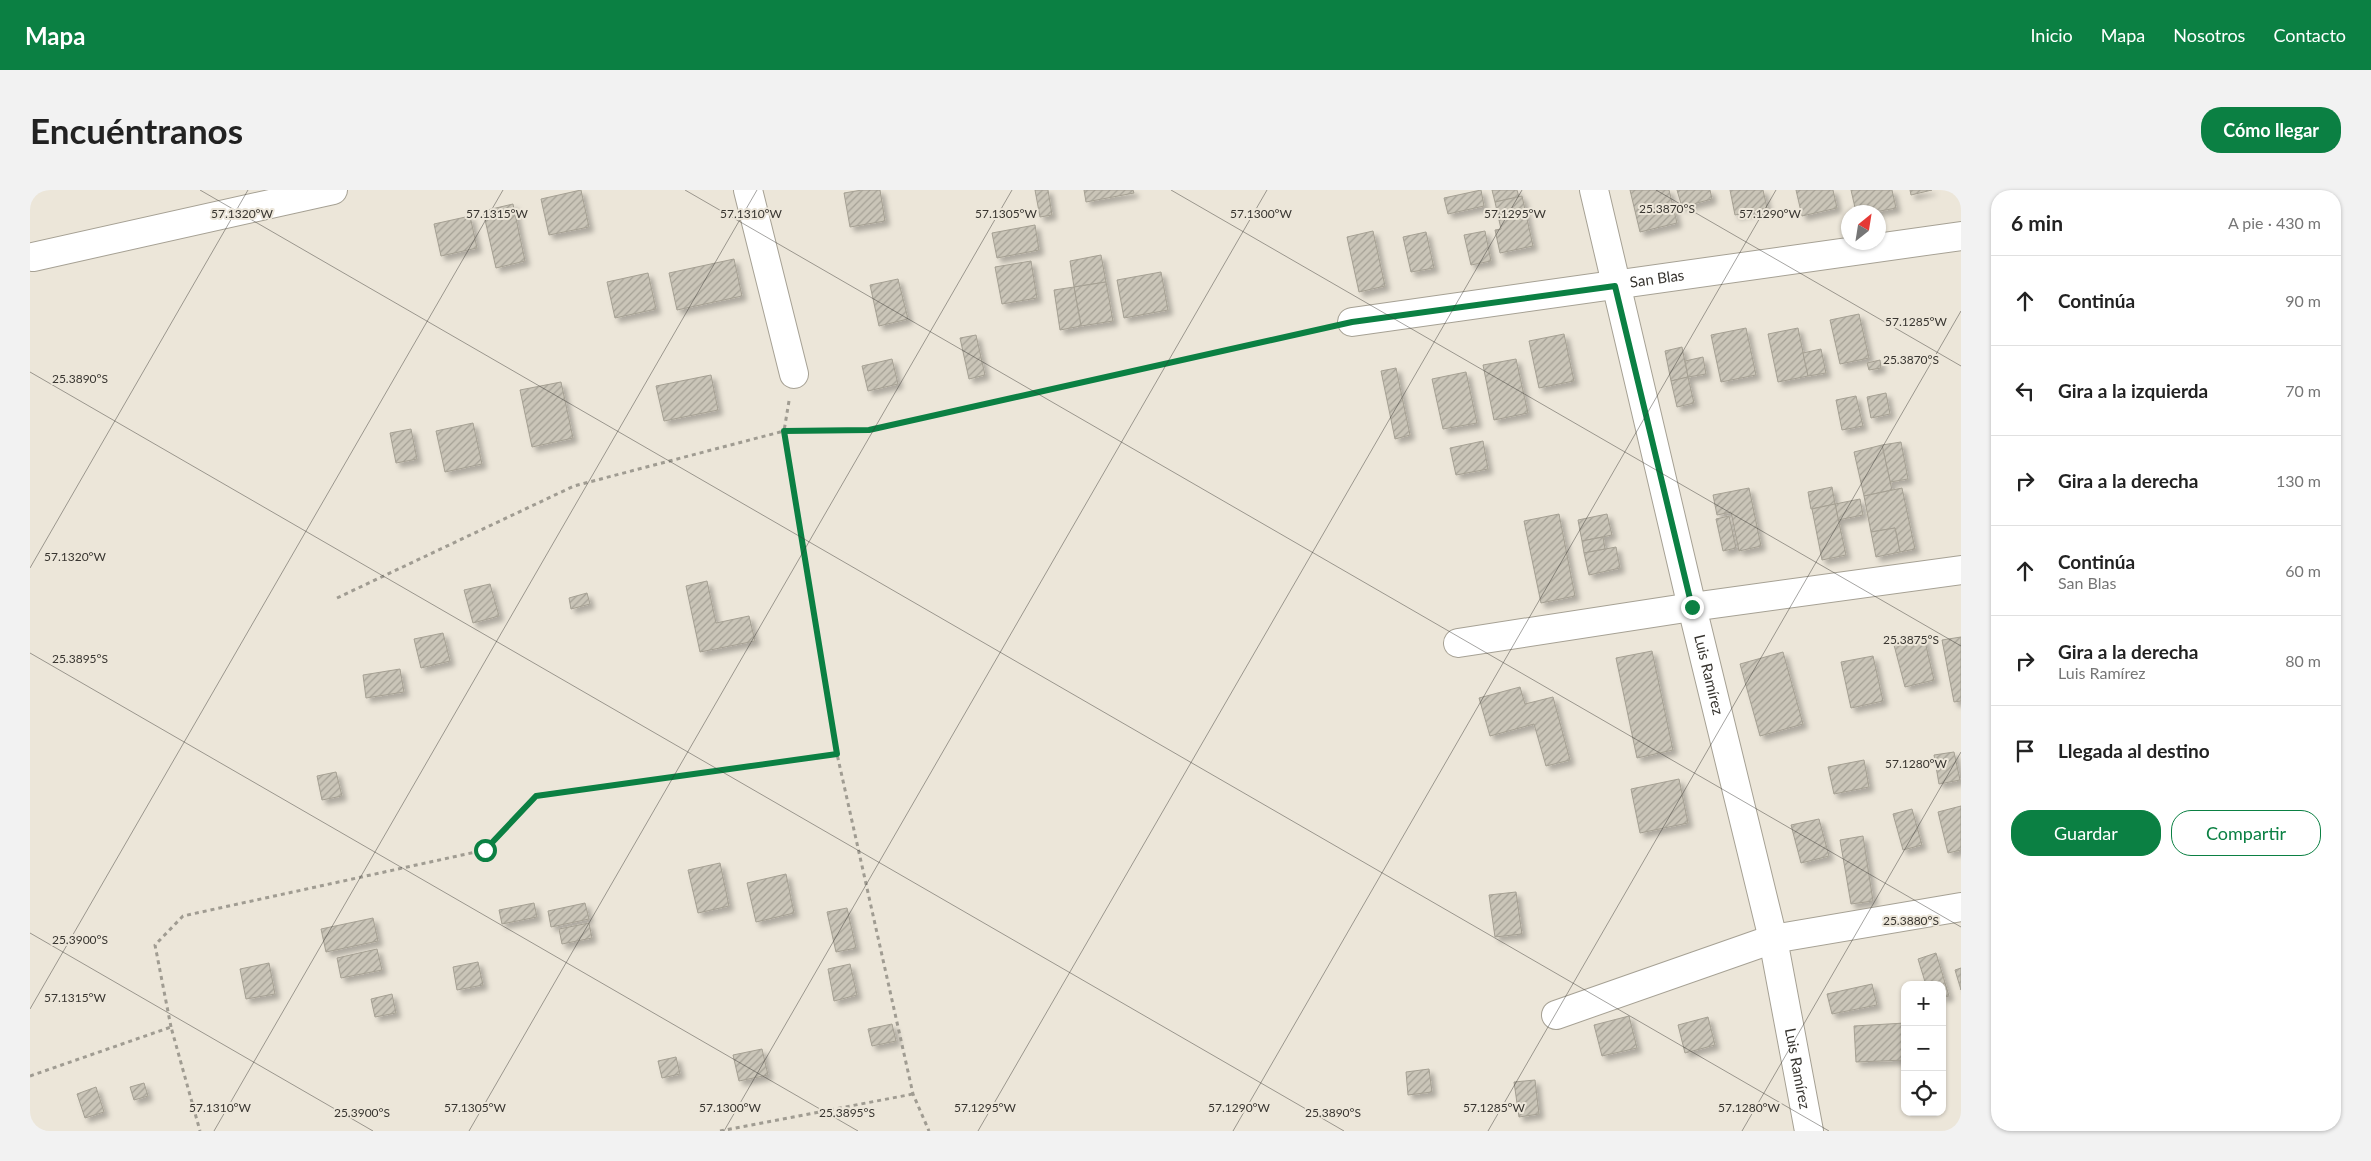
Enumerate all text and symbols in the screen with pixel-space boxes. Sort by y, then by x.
text: Mapa [25,21,85,50]
text: Inicio [2030,24,2073,46]
text: Mapa [2101,24,2145,46]
text: Nosotros [2173,24,2245,46]
text: Contacto [2273,24,2346,46]
button: Cómo llegar [2201,107,2341,153]
text: Encuéntranos [30,109,243,151]
text: 25.3870°S [1639,201,1695,216]
north arrow [1841,205,1886,250]
text: 57.1320°W [211,206,274,221]
text: 57.1315°W [466,206,529,221]
text: 57.1310°W [720,206,783,221]
text: 57.1305°W [975,206,1038,221]
text: 57.1300°W [1230,206,1293,221]
text: 57.1295°W [1484,206,1547,221]
text: 57.1290°W [1739,206,1802,221]
text: 6 min [2011,210,2063,235]
text: A pie · 430 m [2228,213,2321,232]
street label: San Blas [1628,265,1685,291]
icon: ahead [2011,287,2039,315]
text: Continúa [2058,289,2135,312]
text: 90 m [2285,291,2321,310]
text: 57.1285°W [1885,314,1948,329]
text: 25.3870°S [1883,352,1939,367]
text: 25.3890°S [52,371,108,386]
icon: left [2011,377,2039,405]
text: Gira a la izquierda [2058,379,2208,402]
text: 70 m [2285,381,2321,400]
icon: right [2011,467,2039,495]
text: Gira a la derecha [2058,469,2198,492]
text: 130 m [2276,471,2321,490]
text: 57.1320°W [44,549,107,564]
text: Continúa [2058,550,2135,573]
icon: ahead [2011,557,2039,585]
text: 60 m [2285,561,2321,580]
text: San Blas [2058,573,2116,592]
route end [1681,596,1704,619]
street label: Luis Ramírez [1691,632,1728,717]
text: 25.3875°S [1883,632,1939,647]
text: Gira a la derecha [2058,640,2198,663]
icon: right [2011,647,2039,675]
text: 25.3895°S [52,651,108,666]
text: 80 m [2285,651,2321,670]
text: Luis Ramírez [2058,663,2146,682]
icon: arrive [2011,737,2039,765]
text: Llegada al destino [2058,739,2210,762]
text: 57.1280°W [1885,756,1948,771]
button: Guardar [2011,810,2161,856]
button: Compartir [2171,810,2321,856]
route start [474,839,497,862]
text: 25.3880°S [1883,913,1939,928]
text: 25.3900°S [52,932,108,947]
map controls [1901,981,1946,1116]
button: + [1901,981,1946,1026]
text: 57.1315°W [44,990,107,1005]
street label: Luis Ramírez [1782,1026,1815,1111]
button: − [1901,1026,1946,1071]
button: locate [1901,1071,1946,1116]
text: 57.1310°W [189,1100,252,1115]
text: 57.1305°W [444,1100,507,1115]
text: 57.1300°W [699,1100,762,1115]
text: 57.1295°W [954,1100,1017,1115]
text: 57.1290°W [1208,1100,1271,1115]
text: 57.1285°W [1463,1100,1526,1115]
text: 57.1280°W [1718,1100,1781,1115]
text: 25.3900°S [334,1105,390,1120]
text: 25.3895°S [819,1105,875,1120]
text: 25.3890°S [1305,1105,1361,1120]

